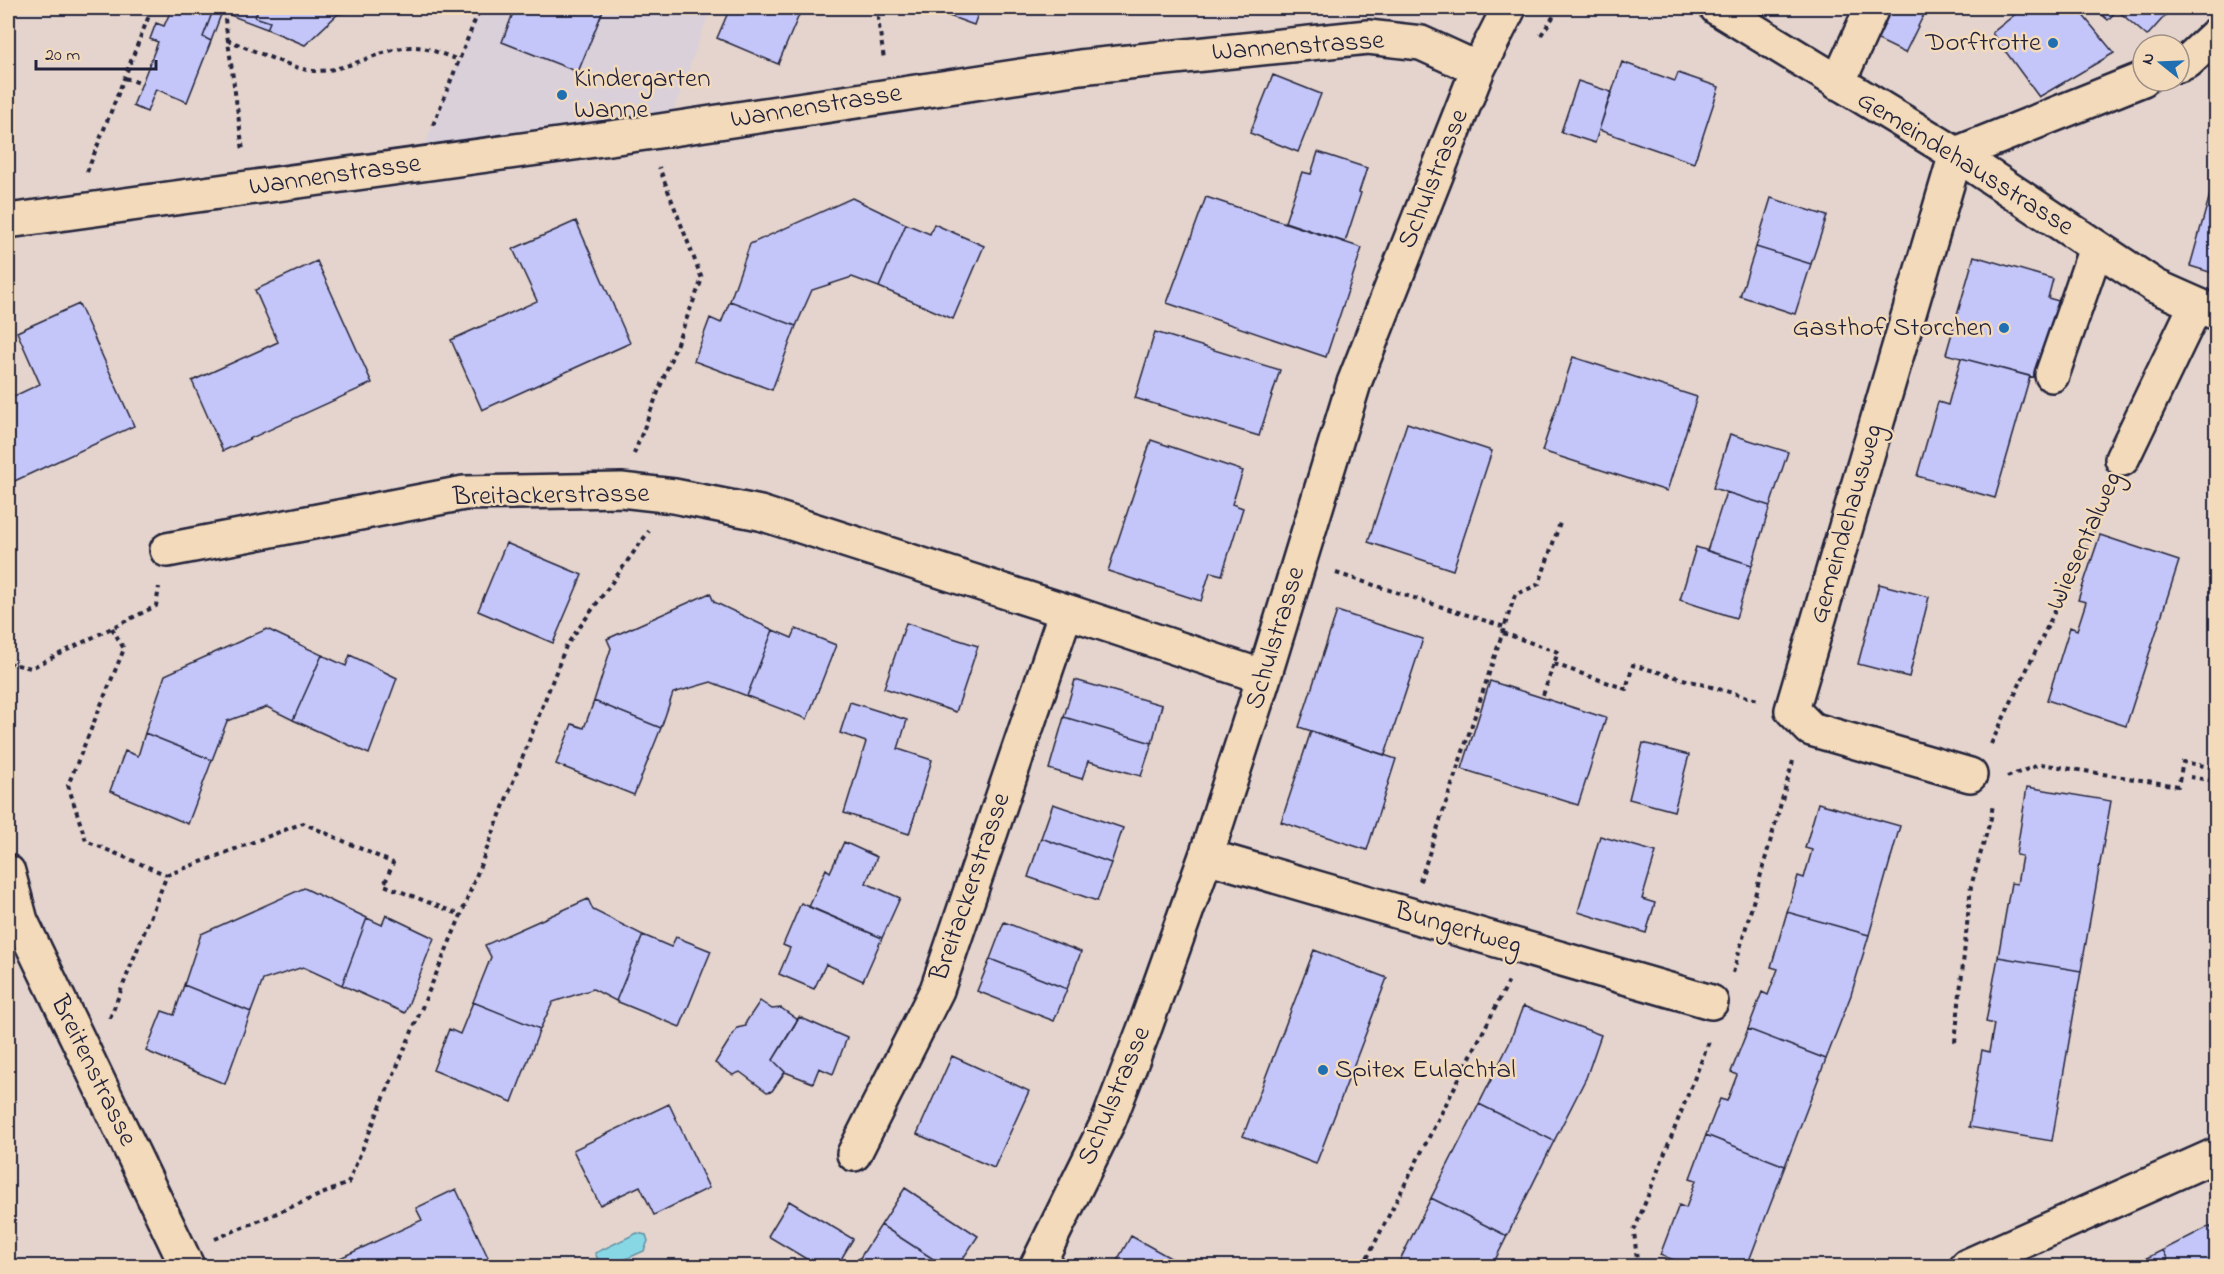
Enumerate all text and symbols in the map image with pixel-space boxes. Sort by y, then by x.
street label: Wannenstrasse [1210,21,1386,72]
place label: Dorftrotte [1925,24,2042,63]
scale bar [36,33,156,71]
north arrow [2131,33,2191,93]
marker: Dorftrotte [2046,36,2060,50]
text: 20 m [45,43,80,69]
text: N [2136,50,2162,68]
place label: Kindergarten Wanne [574,60,711,130]
street label: Wannenstrasse [728,74,905,140]
street label: Gemeindehausstrasse [1849,81,2082,247]
marker: Kindergarten Wanne [555,88,569,102]
street label: Schulstrasse [1388,103,1480,255]
street label: Wannenstrasse [247,145,424,207]
place label: Gasthof Storchen [1792,309,1992,348]
marker: Gasthof Storchen [1997,321,2011,335]
street label: Gemeindehausweg [1800,420,1894,628]
street label: Wiesentalweg [2037,465,2133,617]
street label: Breitackerstrasse [451,475,651,517]
street label: Schulstrasse [1236,561,1316,714]
street label: Breitackerstrasse [920,787,1022,987]
street label: Bungertweg [1389,892,1526,966]
street label: Breitenstrasse [39,988,147,1154]
street label: Schulstrasse [1068,1020,1162,1171]
place label: Spitex Eulachtal [1335,1051,1516,1090]
marker: Spitex Eulachtal [1316,1063,1330,1077]

